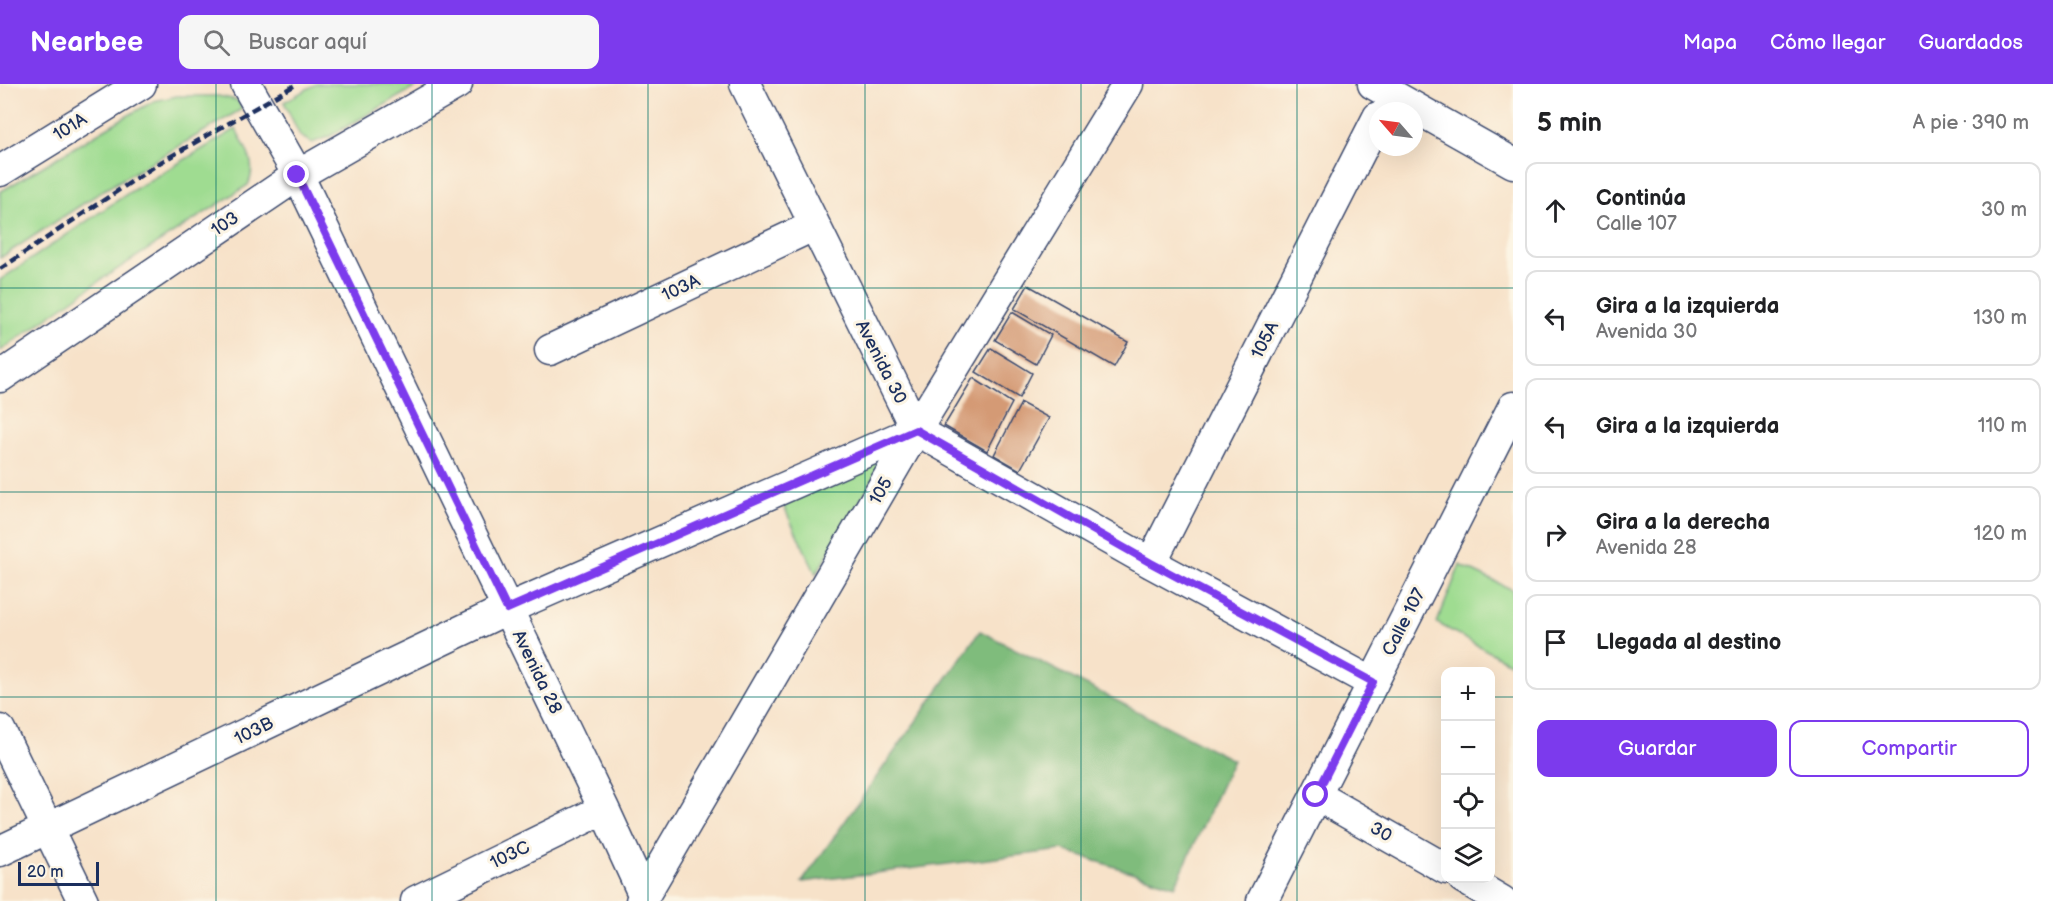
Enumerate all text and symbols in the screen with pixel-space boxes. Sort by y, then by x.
search box [179,15,599,69]
text: Nearbee [30,26,143,59]
icon: search [200,26,233,59]
text: Buscar aquí [248,29,367,56]
text: Mapa [1683,30,1737,55]
text: Cómo llegar [1770,30,1885,55]
text: Guardados [1918,30,2023,55]
north arrow [1369,102,1423,156]
text: 5 min [1537,108,1602,139]
street label: 101A [49,109,91,145]
text: A pie · 390 m [1913,111,2029,135]
route end [283,161,309,187]
text: Continúa [1596,185,1686,212]
icon: ahead [1539,194,1572,227]
text: 30 m [1981,198,2027,222]
street label: 103 [207,207,243,241]
text: Calle 107 [1596,212,1677,236]
street label: 103A [659,270,703,306]
text: Gira a la izquierda [1596,293,1780,320]
icon: left [1539,302,1572,335]
text: 130 m [1973,306,2027,330]
street label: Avenida 30 [851,317,911,407]
street label: 105A [1247,318,1283,362]
text: Avenida 30 [1596,320,1697,344]
icon: left [1539,410,1572,443]
text: Gira a la izquierda [1596,413,1780,440]
text: 110 m [1978,414,2027,438]
street label: 105 [865,474,897,508]
text: Gira a la derecha [1596,509,1770,536]
icon: right [1539,518,1572,551]
text: 120 m [1974,522,2027,546]
text: Avenida 28 [1596,536,1697,560]
street label: Calle 107 [1378,585,1430,659]
icon: arrive [1539,626,1572,659]
street label: Avenida 28 [508,627,566,717]
text: Llegada al destino [1596,629,1781,656]
map controls [1441,667,1495,883]
button: + [1441,667,1495,721]
street label: 103B [231,713,277,749]
button: Guardar [1537,720,1777,777]
button: Compartir [1789,720,2029,777]
button: − [1441,721,1495,775]
button: locate [1441,775,1495,829]
route start [1302,781,1328,807]
street label: 30 [1366,817,1396,847]
button: layers [1441,829,1495,883]
street label: 103C [487,836,533,874]
scale bar [18,859,99,886]
text: 20 m [27,863,63,882]

